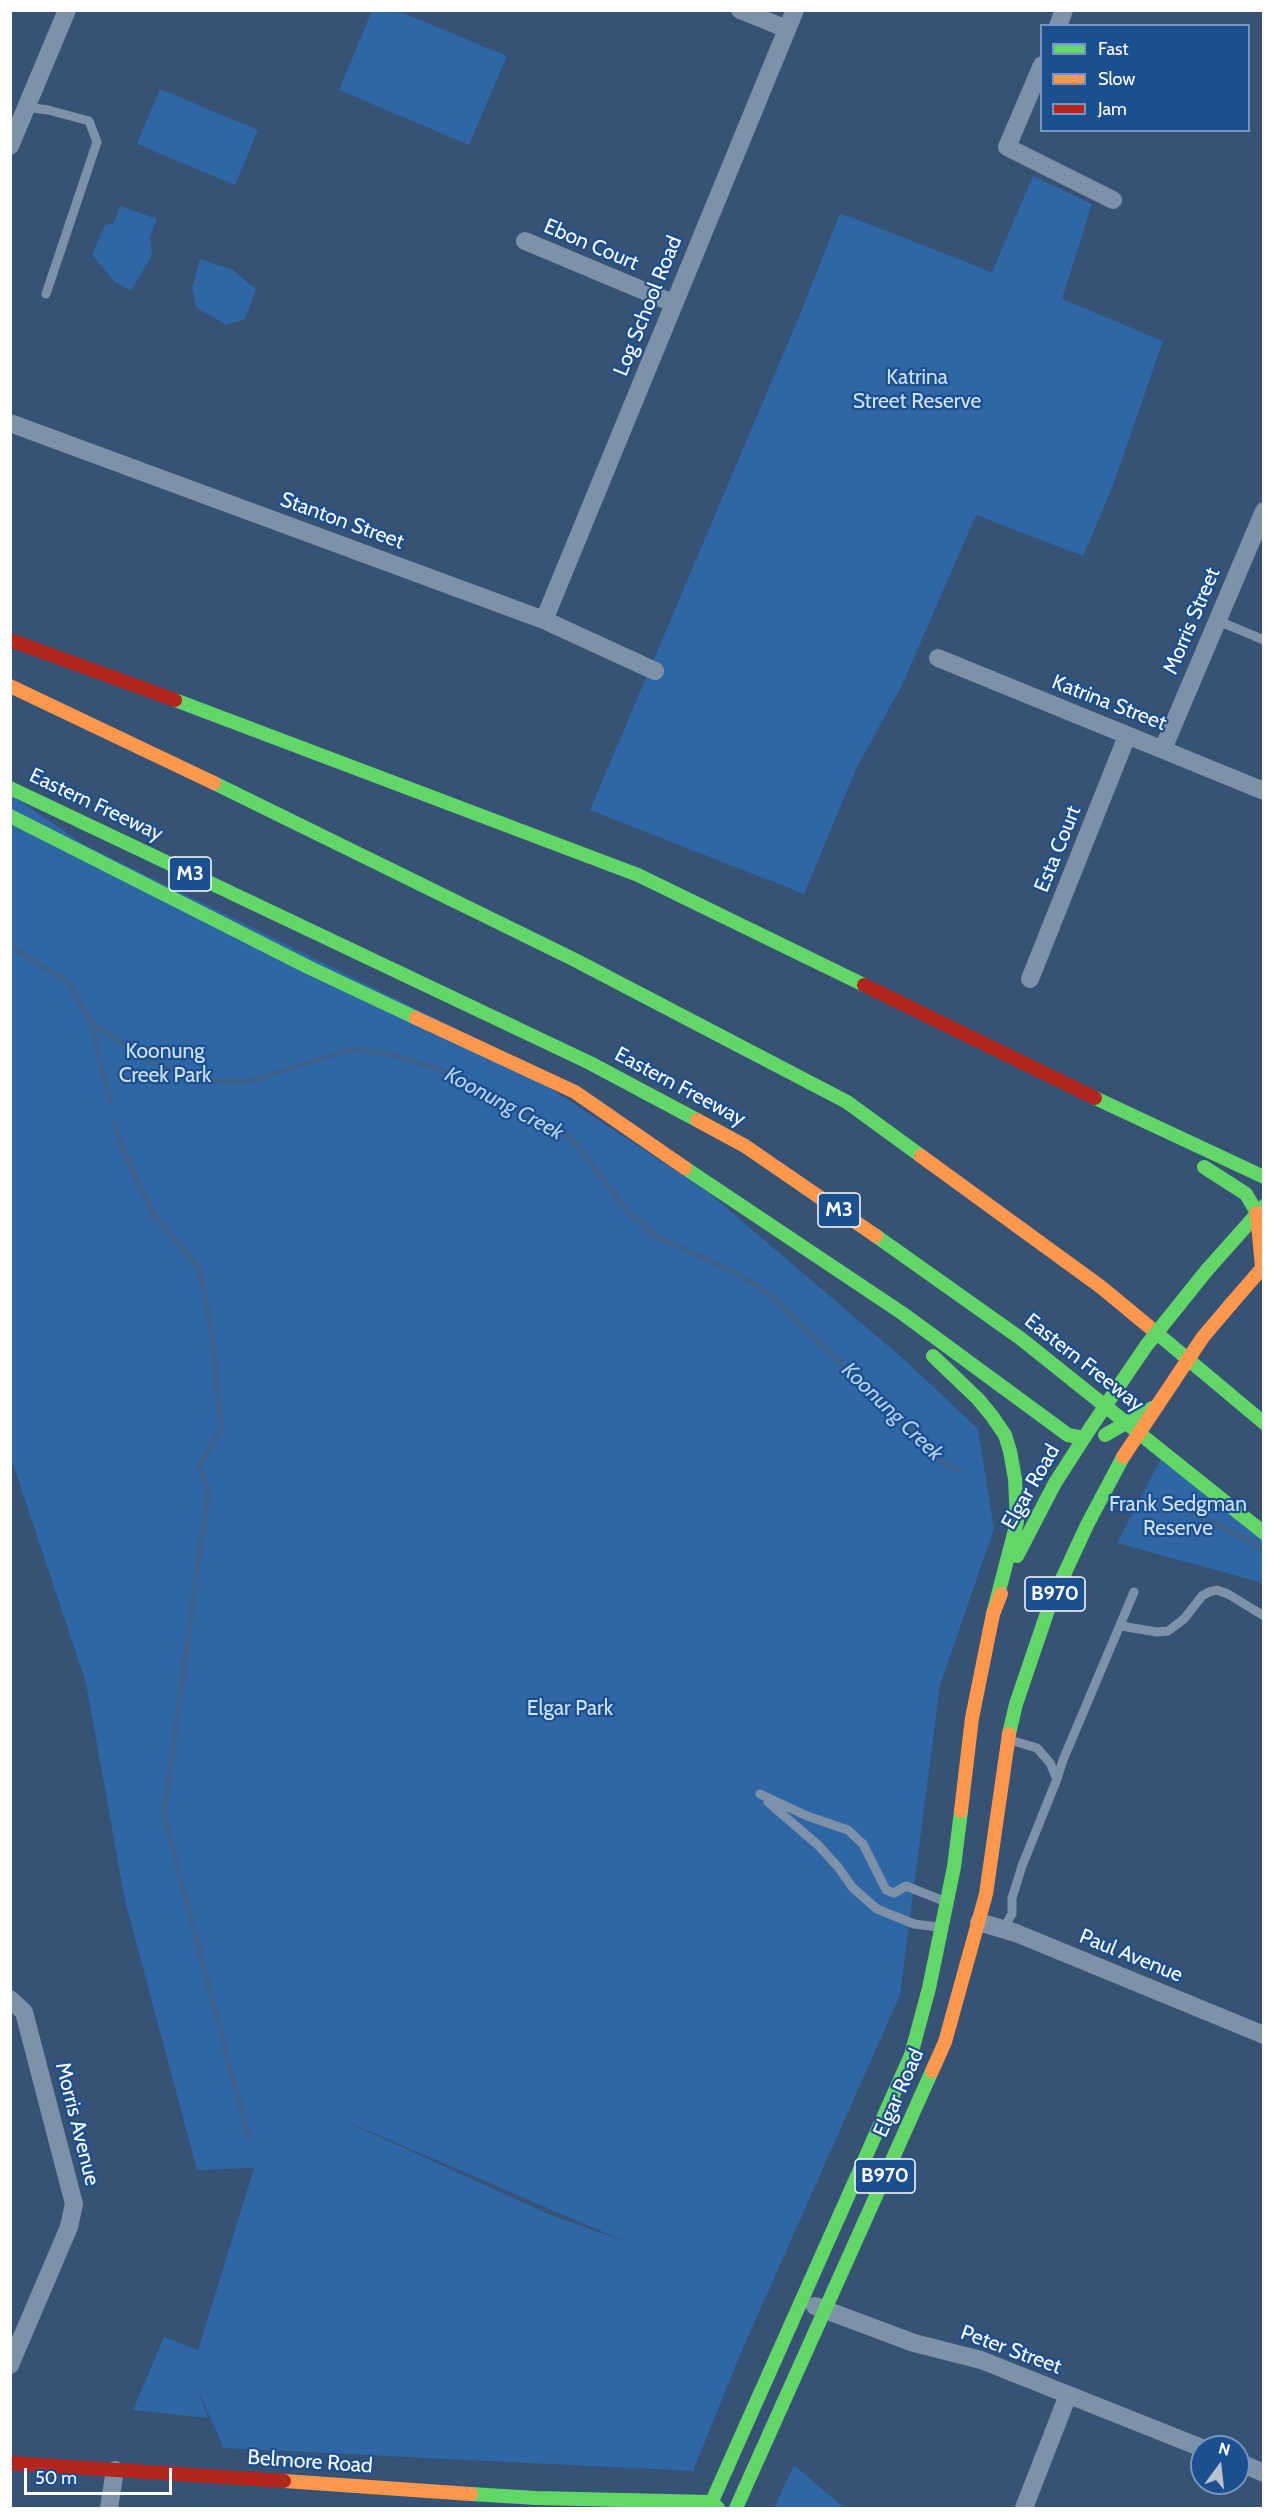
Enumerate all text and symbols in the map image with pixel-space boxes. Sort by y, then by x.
legend [1040,24,1250,132]
text: Fast [1098,38,1129,60]
text: Slow [1098,68,1135,90]
text: Jam [1098,98,1127,120]
street label: Ebon Court [540,214,642,276]
street label: Log School Road [608,232,688,380]
park label: Katrina Street Reserve [853,365,981,415]
street label: Stanton Street [277,487,407,555]
street label: Morris Street [1158,564,1226,678]
street label: Katrina Street [1048,670,1170,736]
street label: Eastern Freeway [25,763,167,847]
street label: Esta Court [1029,802,1087,896]
road number: M3 [169,857,211,891]
park label: Koonung Creek Park [119,1039,211,1089]
street label: Eastern Freeway [610,1042,750,1132]
water label: Koonung Creek [440,1062,568,1146]
road number: M3 [818,1193,860,1227]
street label: Eastern Freeway [1019,1309,1149,1417]
water label: Koonung Creek [836,1357,948,1467]
street label: Elgar Road [997,1440,1065,1534]
park label: Frank Sedgman Reserve [1109,1492,1247,1542]
road number: B970 [1025,1577,1085,1611]
park label: Elgar Park [527,1696,613,1722]
street label: Paul Avenue [1076,1924,1186,1988]
street label: Elgar Road [868,2045,930,2141]
street label: Morris Avenue [50,2060,104,2188]
road number: B970 [855,2159,915,2193]
street label: Peter Street [957,2320,1065,2380]
north arrow [1190,2435,1250,2495]
text: N [1216,2438,1232,2460]
street label: Belmore Road [246,2445,374,2479]
scale bar [27,2456,176,2494]
text: 50 m [35,2467,77,2489]

